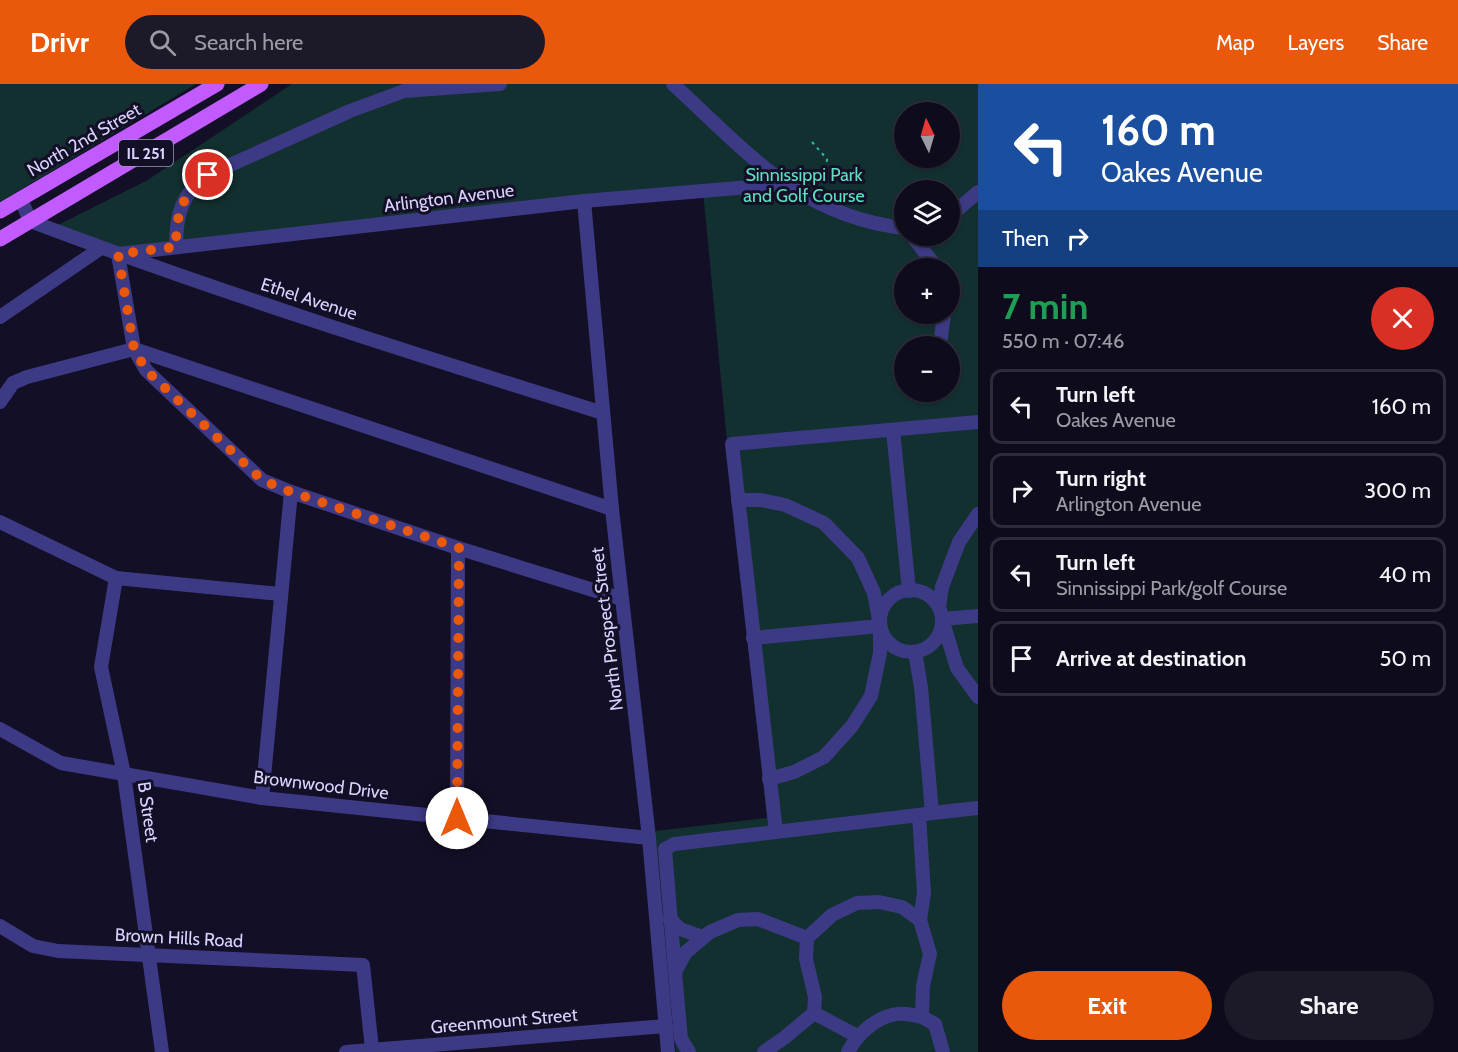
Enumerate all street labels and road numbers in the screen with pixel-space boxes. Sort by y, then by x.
street label: North 2nd Street [23,99,145,181]
road number: IL 251 [119,140,173,166]
street label: Arlington Avenue [383,179,515,217]
street label: Ethel Avenue [258,273,360,325]
street label: North Prospect Street [586,546,628,712]
street label: Brownwood Drive [252,766,390,804]
street label: B Street [133,780,163,844]
street label: Brown Hills Road [114,924,244,952]
street label: Greenmount Street [430,1004,578,1038]

